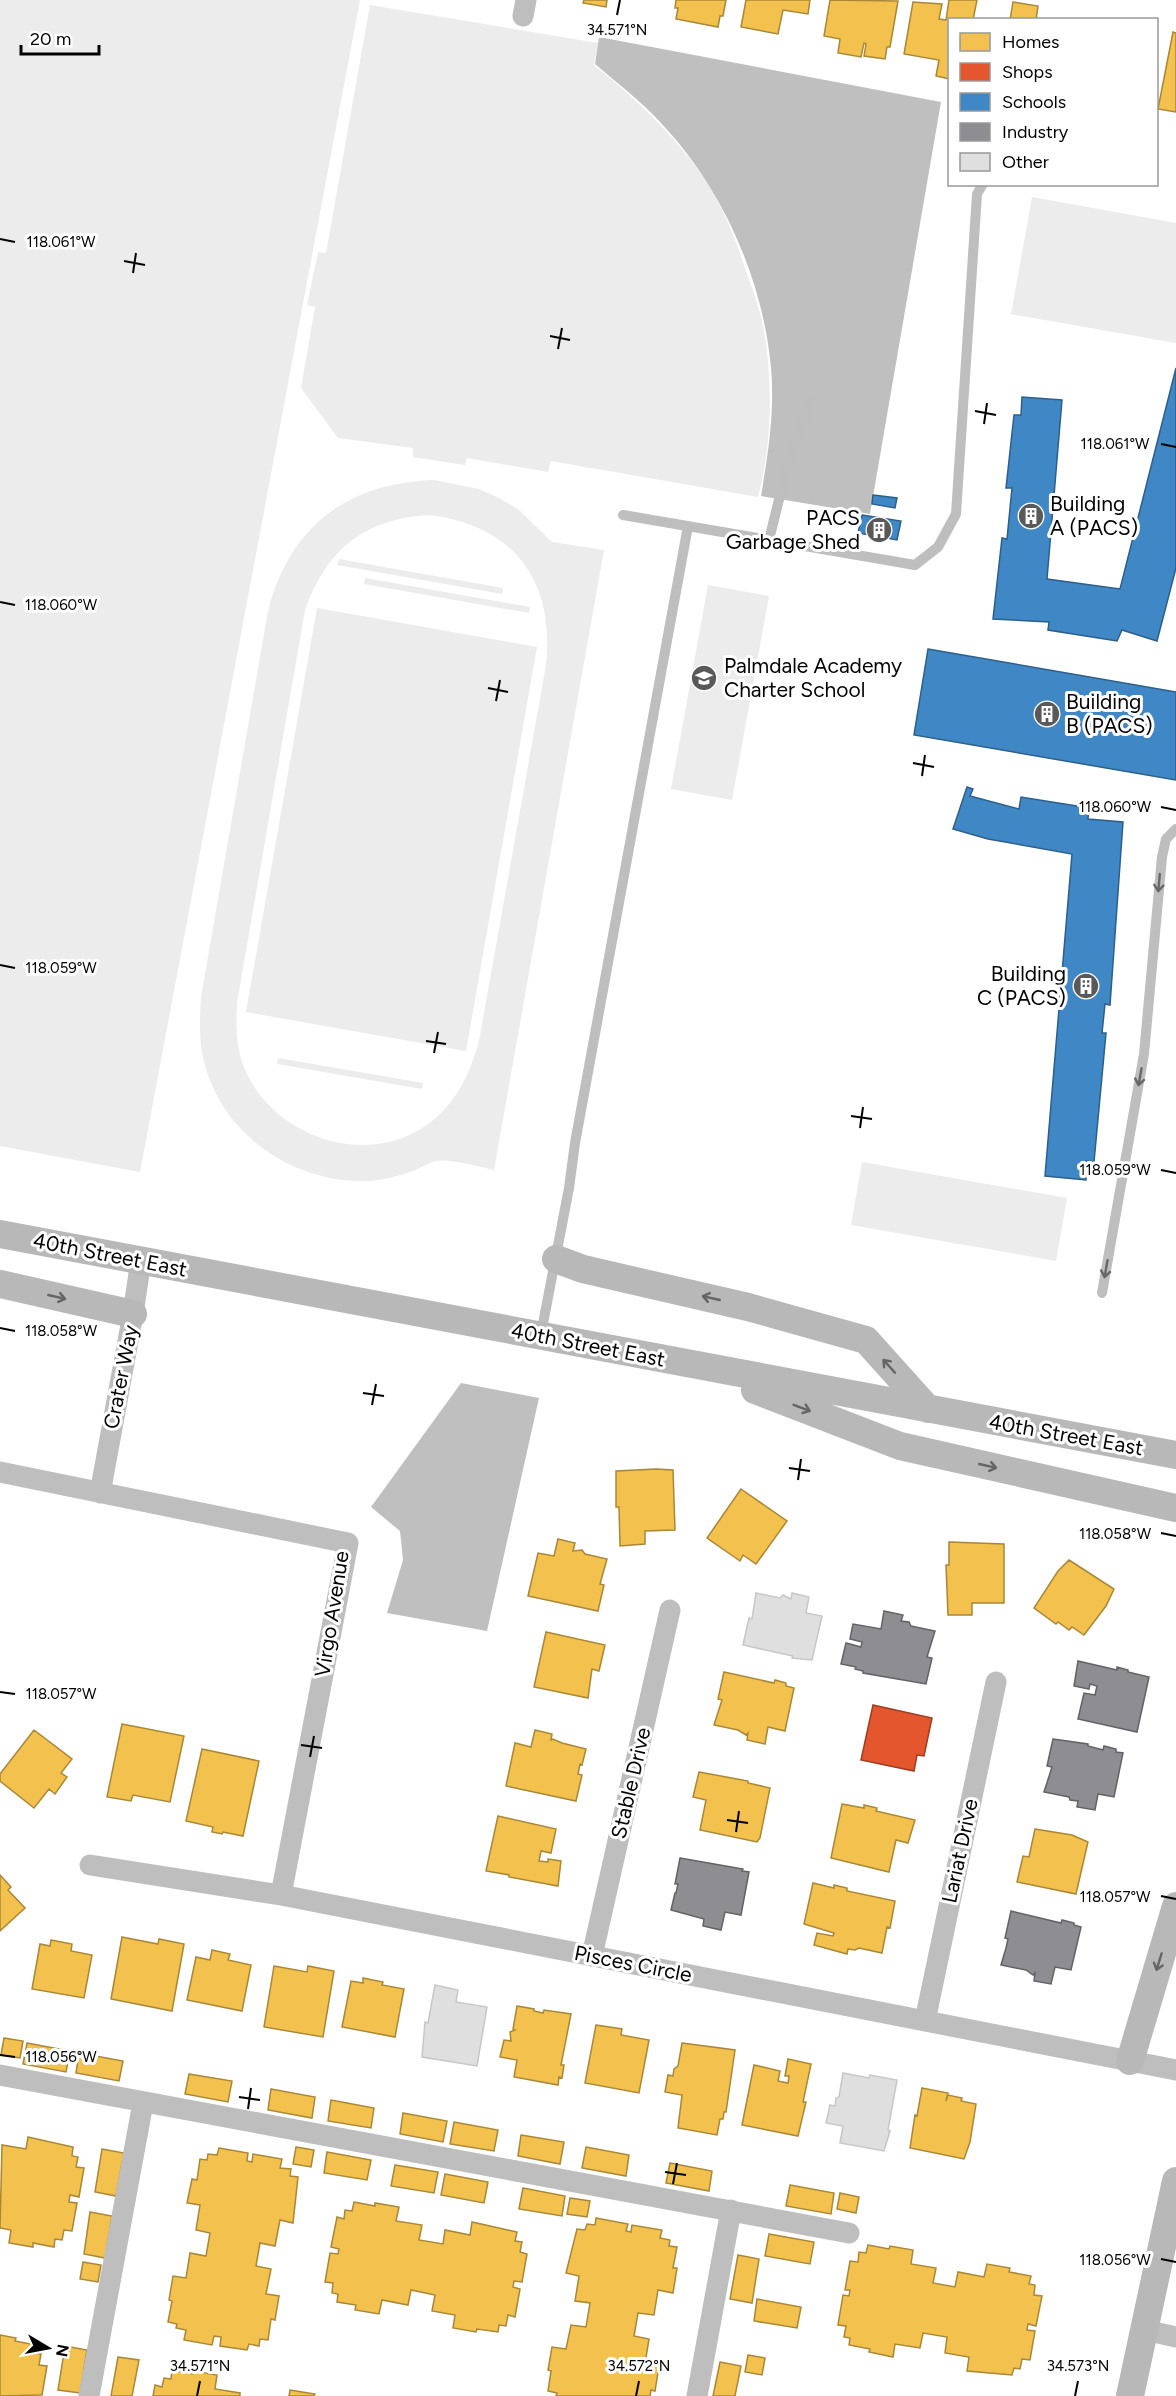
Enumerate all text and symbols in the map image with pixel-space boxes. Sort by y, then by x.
scale bar [21,18,99,56]
legend [948,18,1158,186]
text: 34.571°N [587,21,647,39]
text: 20 m [30,28,71,50]
text: Homes [1002,31,1060,53]
text: Shops [1002,61,1053,83]
text: Schools [1002,91,1066,113]
text: Industry [1002,121,1069,143]
text: Other [1002,151,1049,173]
text: 118.061°W [27,233,96,251]
text: 118.061°W [1081,435,1150,453]
place label: Building A (PACS) [1050,491,1138,540]
building icon: Building A (PACS) [1016,501,1046,531]
place label: PACS Garbage Shed [726,505,860,554]
building icon: PACS Garbage Shed [864,515,894,545]
text: 118.060°W [25,596,98,614]
place label: Palmdale Academy Charter School [724,653,902,702]
school or university icon: Palmdale Academy Charter School [689,663,719,693]
place label: Building B (PACS) [1066,689,1153,738]
building icon: Building B (PACS) [1032,699,1062,729]
text: 118.060°W [1079,798,1152,816]
one-way arrow [1153,872,1164,892]
text: 118.059°W [25,959,97,977]
place label: Building C (PACS) [977,961,1066,1010]
building icon: Building C (PACS) [1071,971,1101,1001]
one-way arrow [1134,1067,1145,1086]
text: 118.059°W [1079,1161,1151,1179]
street label: 40th Street East [31,1227,189,1282]
one-way arrow [1100,1259,1111,1278]
one-way arrow [47,1292,66,1303]
one-way arrow [702,1292,721,1304]
street label: 40th Street East [509,1317,667,1372]
text: 118.058°W [25,1322,98,1340]
street label: Crater Way [98,1323,143,1431]
one-way arrow [882,1359,896,1374]
one-way arrow [792,1403,811,1414]
street label: 40th Street East [987,1409,1145,1460]
one-way arrow [978,1460,997,1472]
text: 118.058°W [1079,1525,1152,1543]
street label: Virgo Avenue [309,1549,354,1679]
text: 118.057°W [26,1685,97,1703]
street label: Stable Drive [606,1725,655,1841]
street label: Lariat Drive [936,1796,983,1905]
text: 118.057°W [1080,1888,1151,1906]
street label: Pisces Circle [572,1940,694,1987]
one-way arrow [1153,1952,1164,1971]
text: 118.056°W [25,2048,97,2066]
text: 118.056°W [1079,2251,1151,2269]
north arrow [18,2318,78,2378]
text: N [52,2343,73,2358]
text: 34.571°N [170,2357,230,2375]
text: 34.572°N [608,2357,670,2375]
text: 34.573°N [1047,2357,1109,2375]

